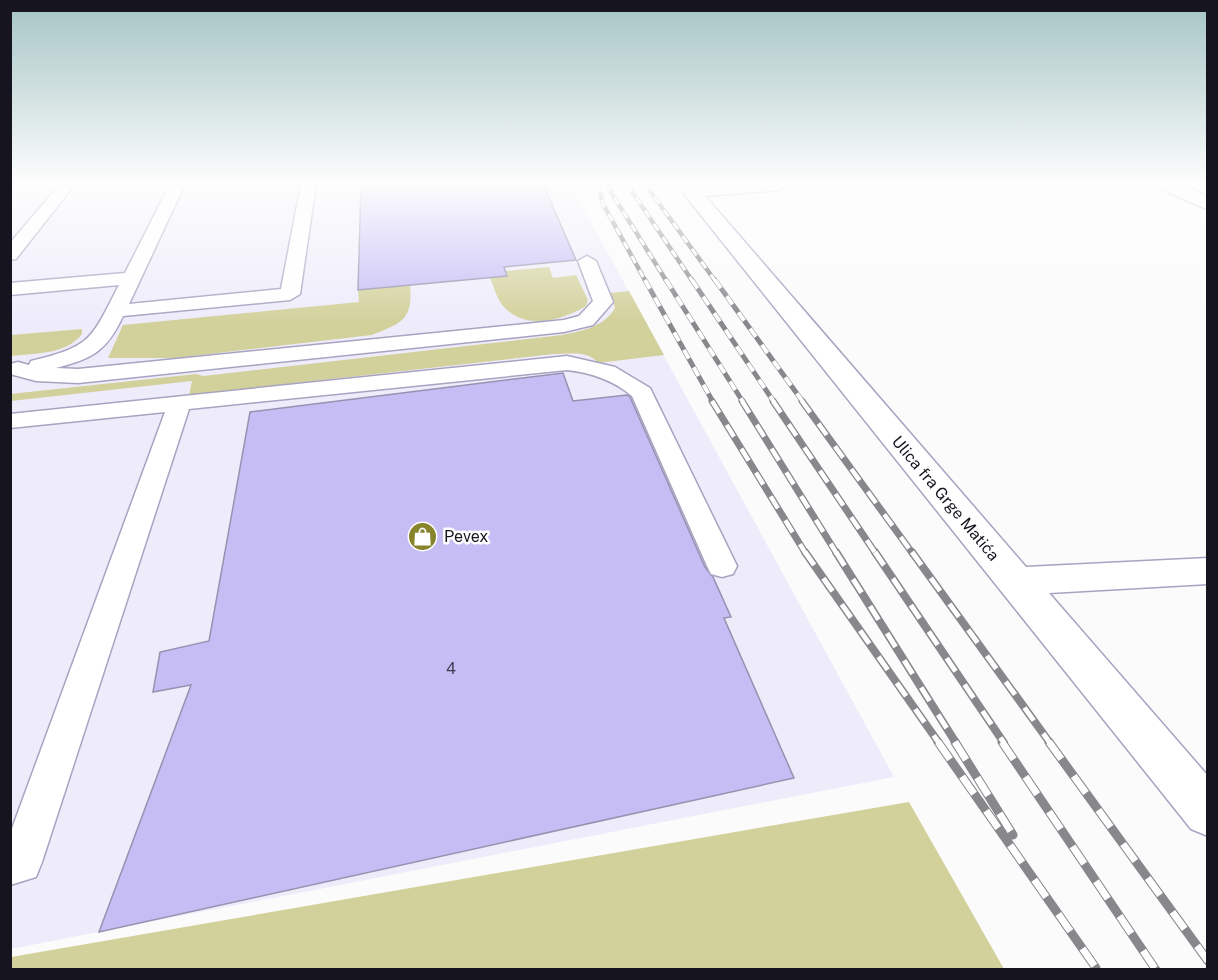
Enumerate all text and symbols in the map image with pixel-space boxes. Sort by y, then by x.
street label: Ulica fra Grge Matića [888,432,1003,564]
shop icon: Pevex [407,520,439,552]
place label: Pevex [444,527,488,546]
house number: 4 [446,659,456,678]

